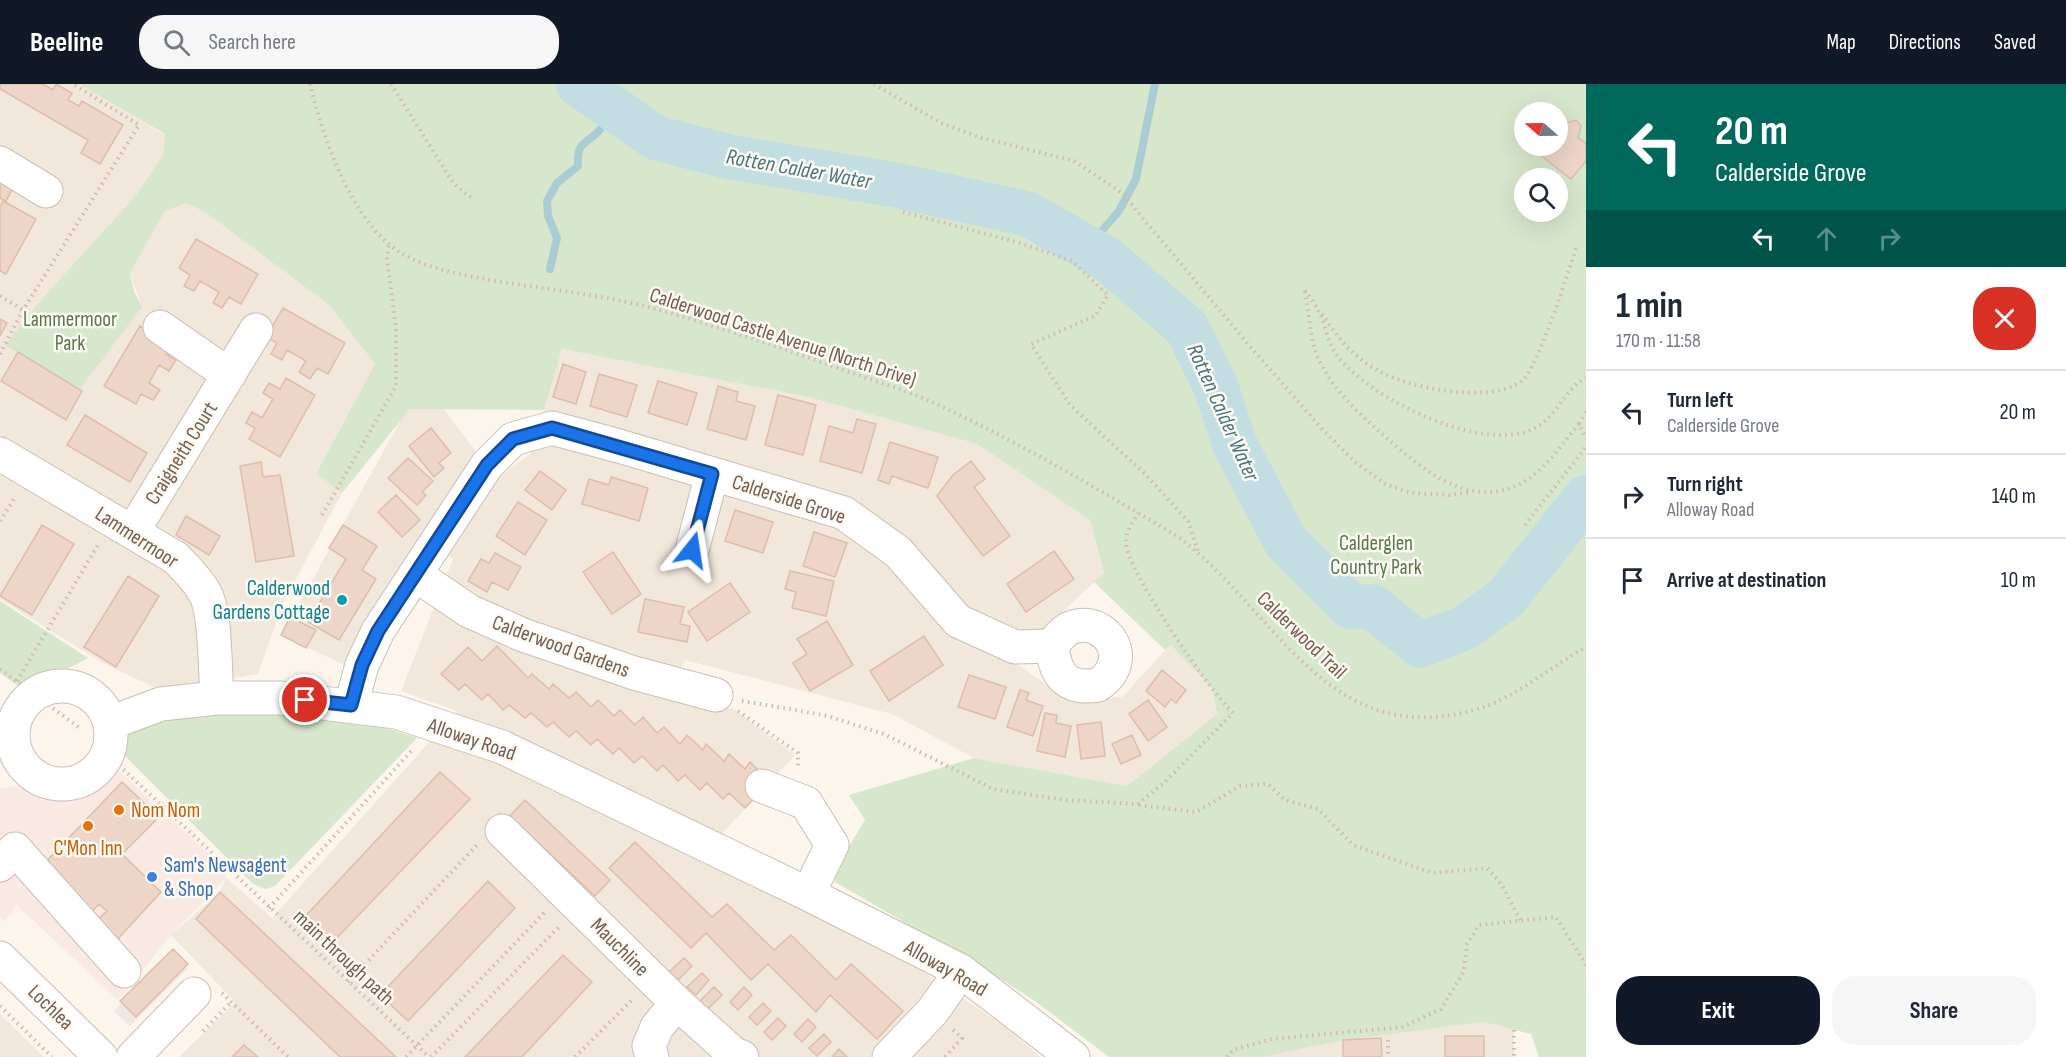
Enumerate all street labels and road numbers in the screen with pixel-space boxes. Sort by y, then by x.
street label: Calderwood Castle Avenue (North Drive) [646,282,919,392]
street label: Craigneith Court [140,397,223,509]
street label: Calderside Grove [729,469,849,530]
street label: Lammermoor [90,501,183,574]
street label: Calderwood Trail [1252,586,1352,684]
street label: Calderwood Gardens [489,610,633,683]
street label: Alloway Road [424,712,519,766]
street label: main through path [288,904,399,1011]
street label: Mauchline [585,913,654,982]
street label: Alloway Road [899,934,992,1002]
street label: Lochlea [23,980,79,1035]

